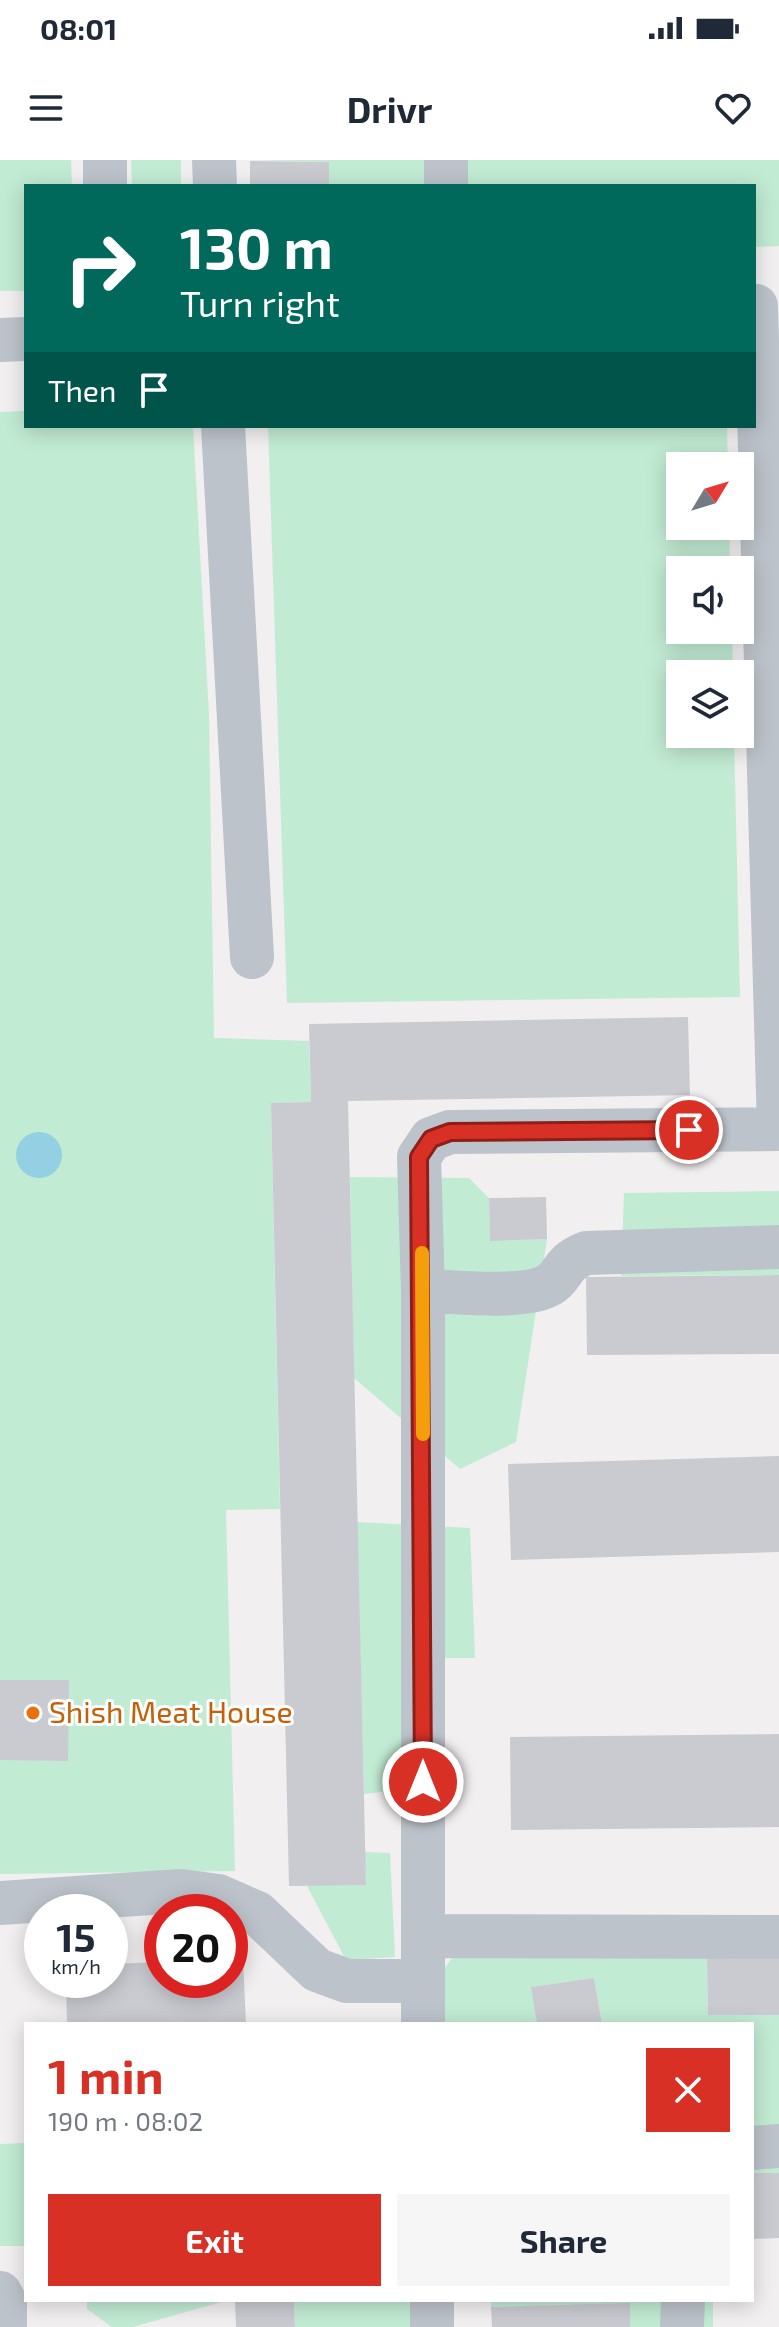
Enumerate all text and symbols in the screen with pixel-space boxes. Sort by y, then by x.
text: 08:01 [40,10,117,46]
icon: menu [24,86,68,130]
icon: heart [711,86,755,130]
text: Drivr [347,87,432,130]
text: 130 m [180,213,333,280]
icon: right [48,216,152,320]
text: Turn right [180,281,340,324]
icon: arrive [132,368,176,412]
text: Then [48,372,116,408]
north arrow [666,452,754,540]
map controls [666,452,754,748]
button: sound [666,556,754,644]
button: layers [666,660,754,748]
pin [655,1096,723,1164]
icon: arrive [667,1108,711,1152]
place label: Shish Meat House [49,1693,293,1729]
marker: Shish Meat House [24,1704,42,1722]
position arrow [381,1740,465,1824]
speed limit sign: 20 [144,1894,248,1998]
text: 15 [56,1912,96,1960]
text: km/h [51,1954,101,1978]
text: 1 min [48,2046,164,2104]
button: close [646,2048,730,2132]
text: 190 m · 08:02 [48,2105,203,2136]
button: Exit [48,2194,381,2286]
button: Share [397,2194,730,2286]

